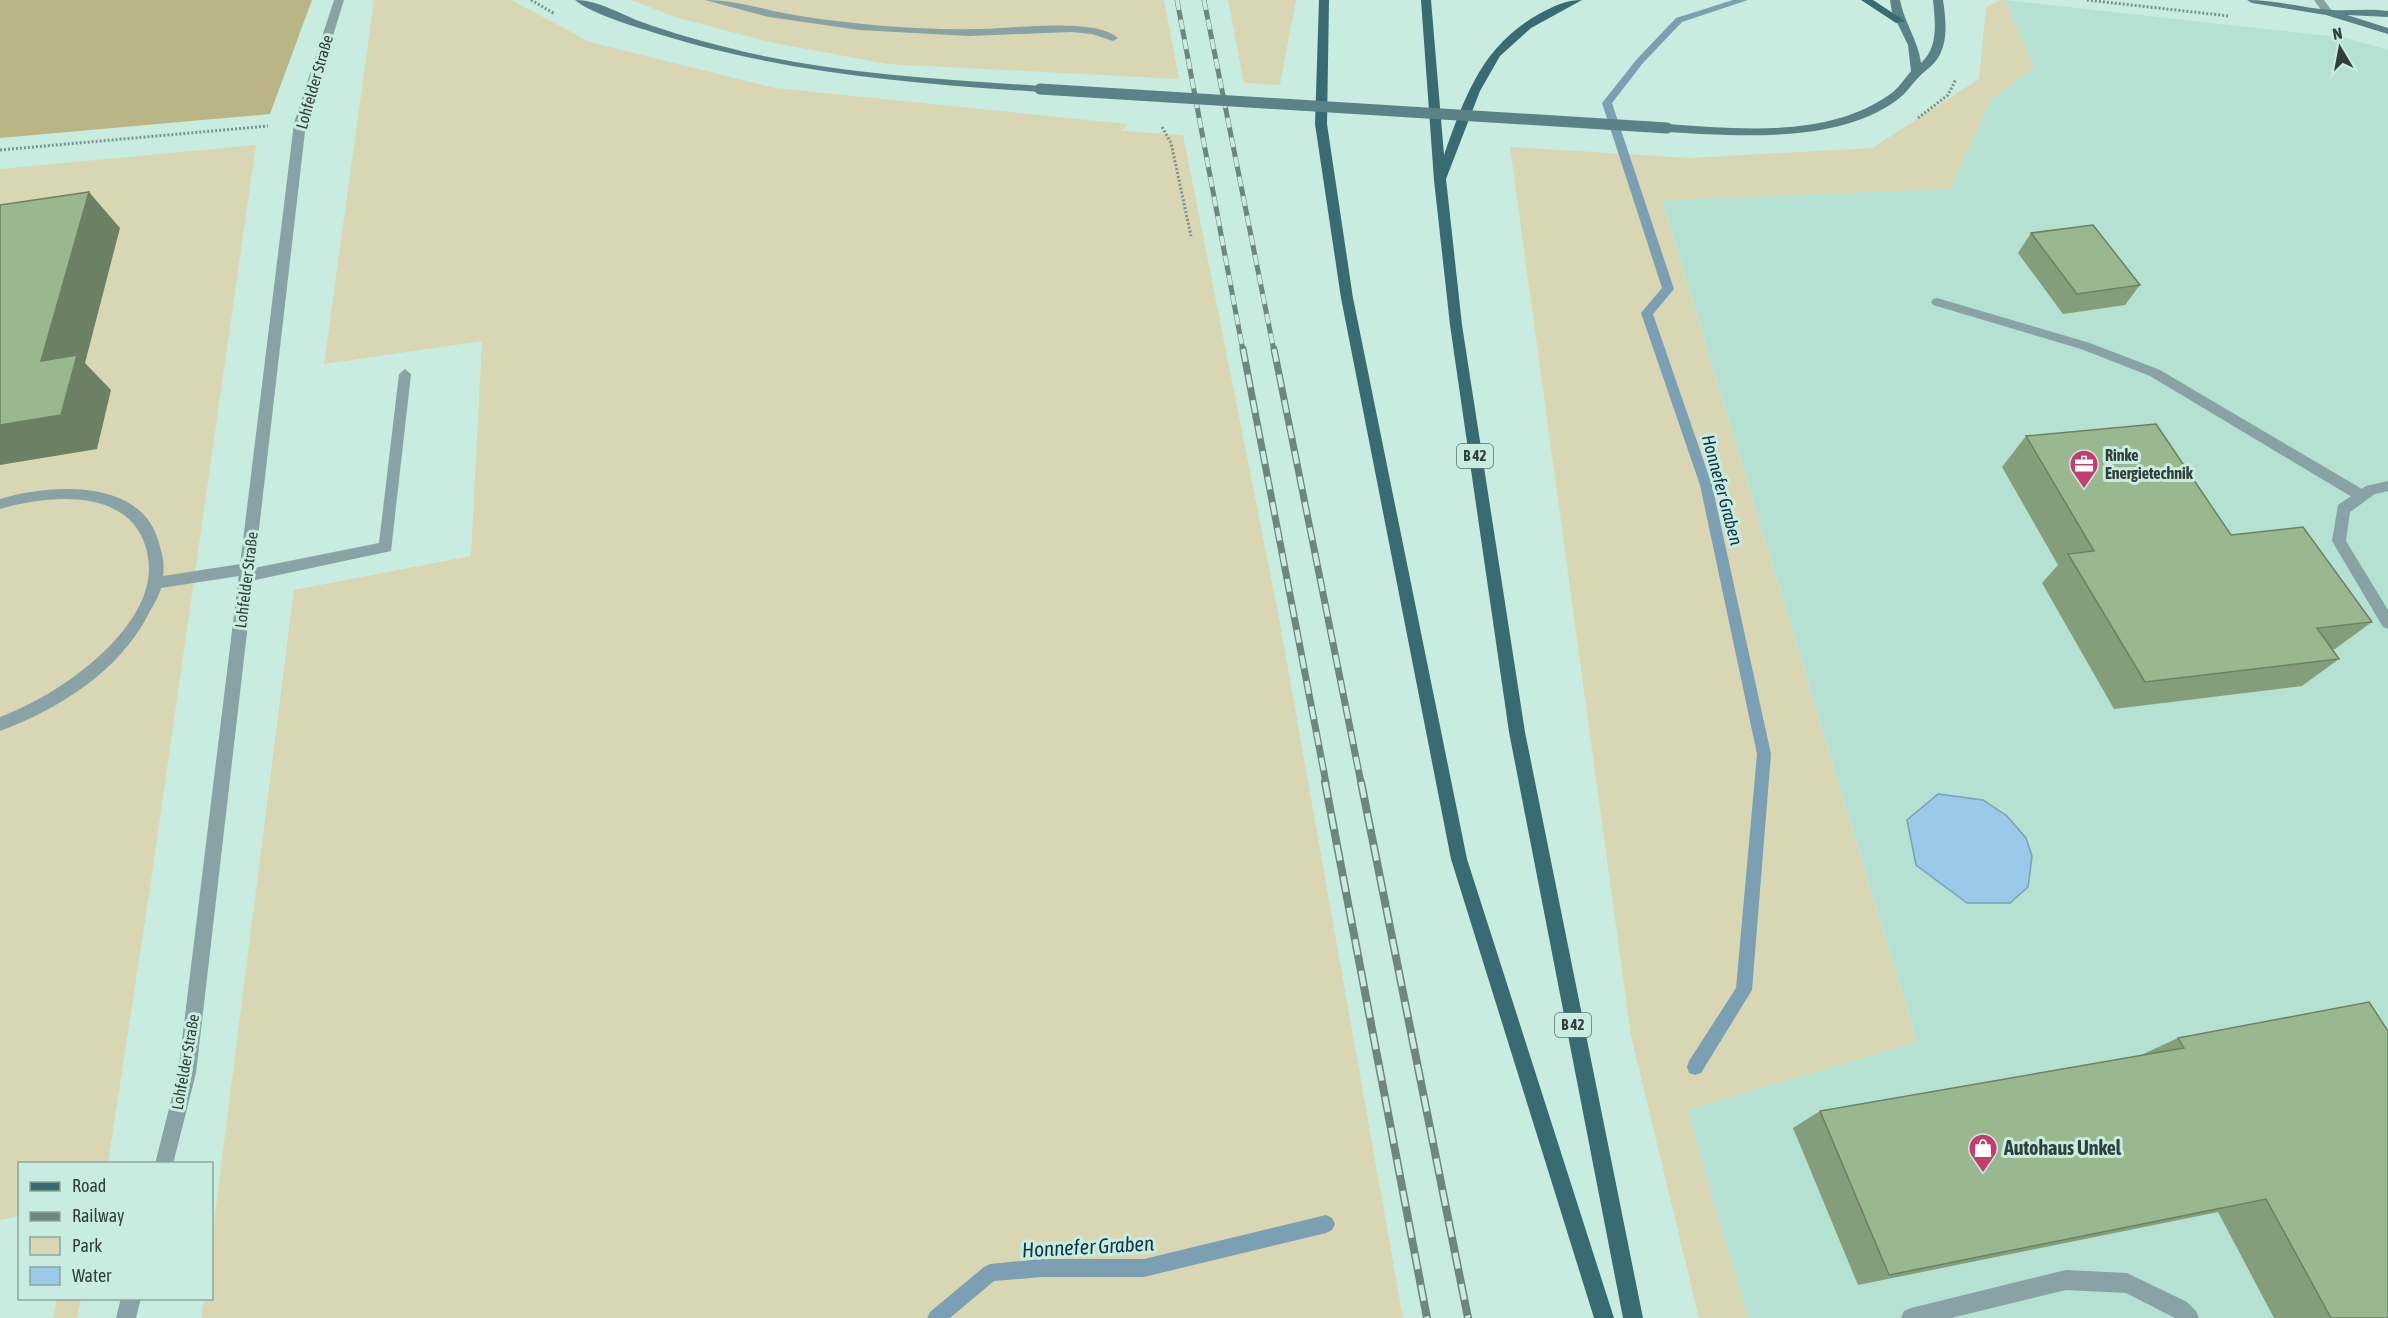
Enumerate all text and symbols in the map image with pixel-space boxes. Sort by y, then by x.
north arrow [2310,18,2370,78]
text: N [2331,24,2344,43]
street label: Lohfelder Straße [292,33,336,131]
water label: Honnefer Graben [1698,432,1747,548]
road number: B 42 [1457,444,1493,468]
place label: Rinke Energietechnik [2105,446,2194,482]
office icon: Rinke Energietechnik [2068,448,2100,490]
street label: Lohfelder Straße [231,531,261,629]
street label: Lohfelder Straße [168,1013,202,1111]
road number: B 42 [1555,1013,1591,1037]
shop icon: Autohaus Unkel [1967,1132,1999,1174]
place label: Autohaus Unkel [2003,1136,2122,1159]
legend [18,1162,213,1300]
text: Road [72,1175,106,1196]
text: Railway [72,1205,124,1226]
water label: Honnefer Graben [1021,1231,1155,1261]
text: Park [72,1235,102,1256]
text: Water [72,1265,112,1286]

